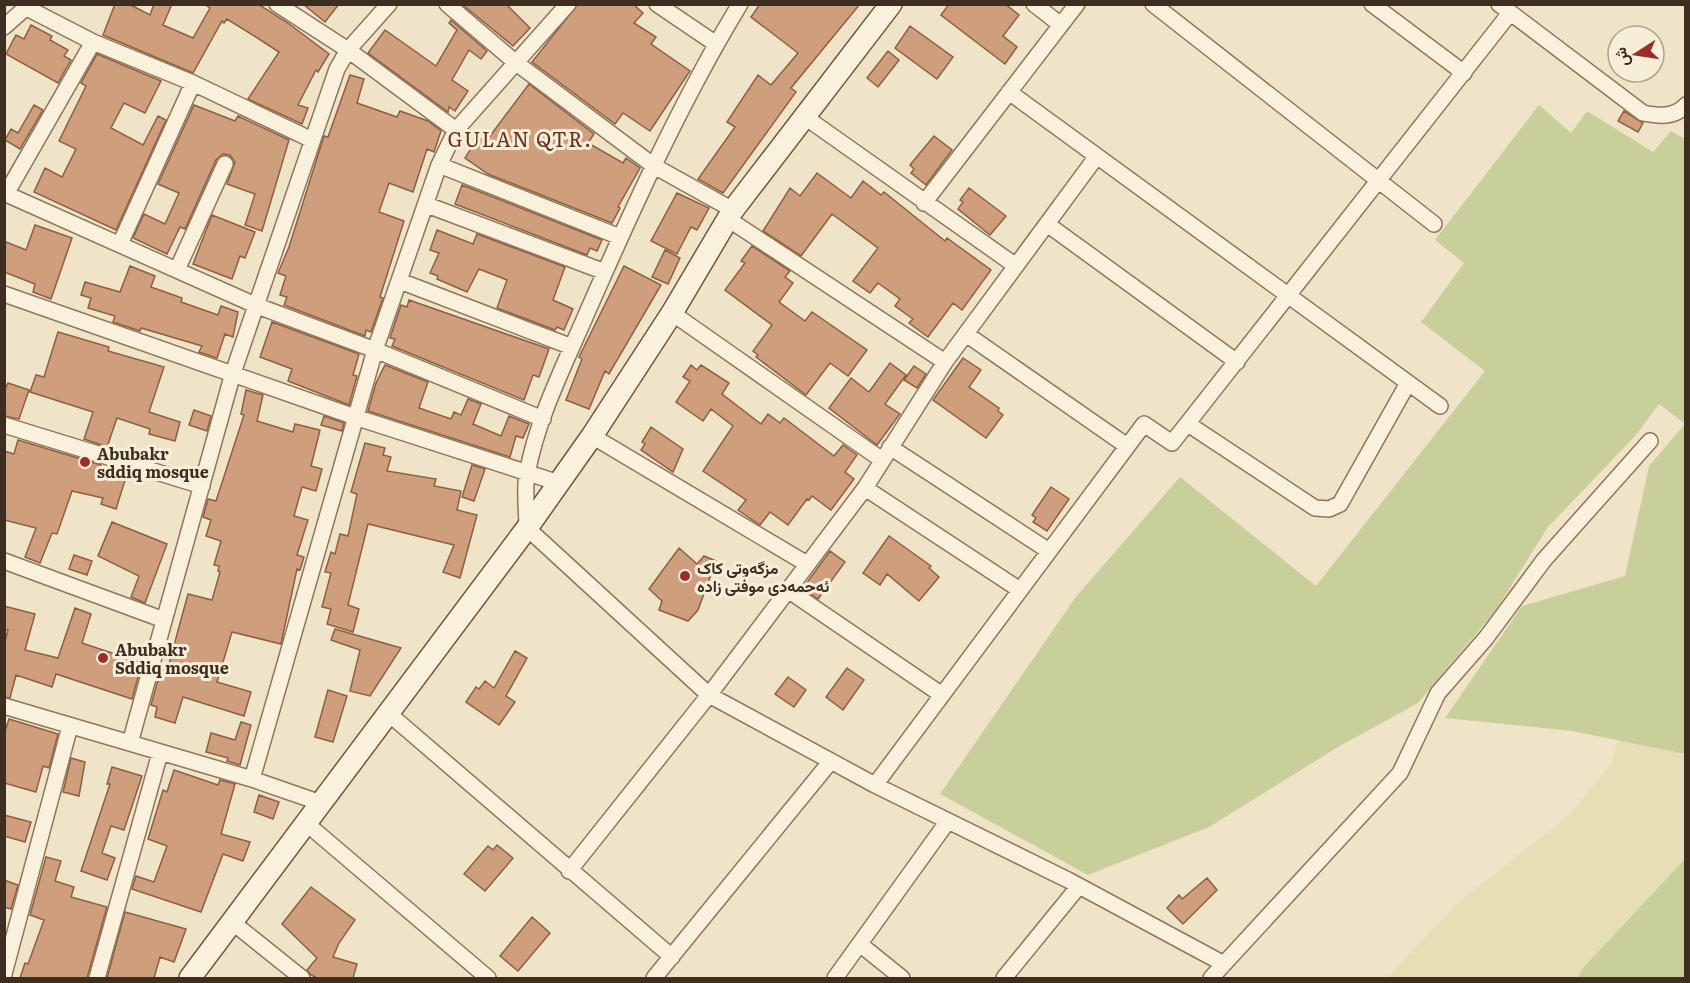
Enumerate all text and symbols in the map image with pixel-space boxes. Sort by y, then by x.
north arrow [1606,24,1666,84]
text: ش [1607,45,1634,69]
district label: GULAN QTR. [448,123,592,153]
place label: Abubakr sddiq mosque [97,441,209,483]
marker: Abubakr sddiq mosque [78,455,92,469]
place label: مزگەوتی کاک ئەحمەدی موفتی زادە [697,555,829,597]
marker: مزگەوتی کاک ئەحمەدی موفتی زادە [678,569,692,583]
place label: Abubakr Sddiq mosque [115,637,229,679]
marker: Abubakr Sddiq mosque [96,651,110,665]

